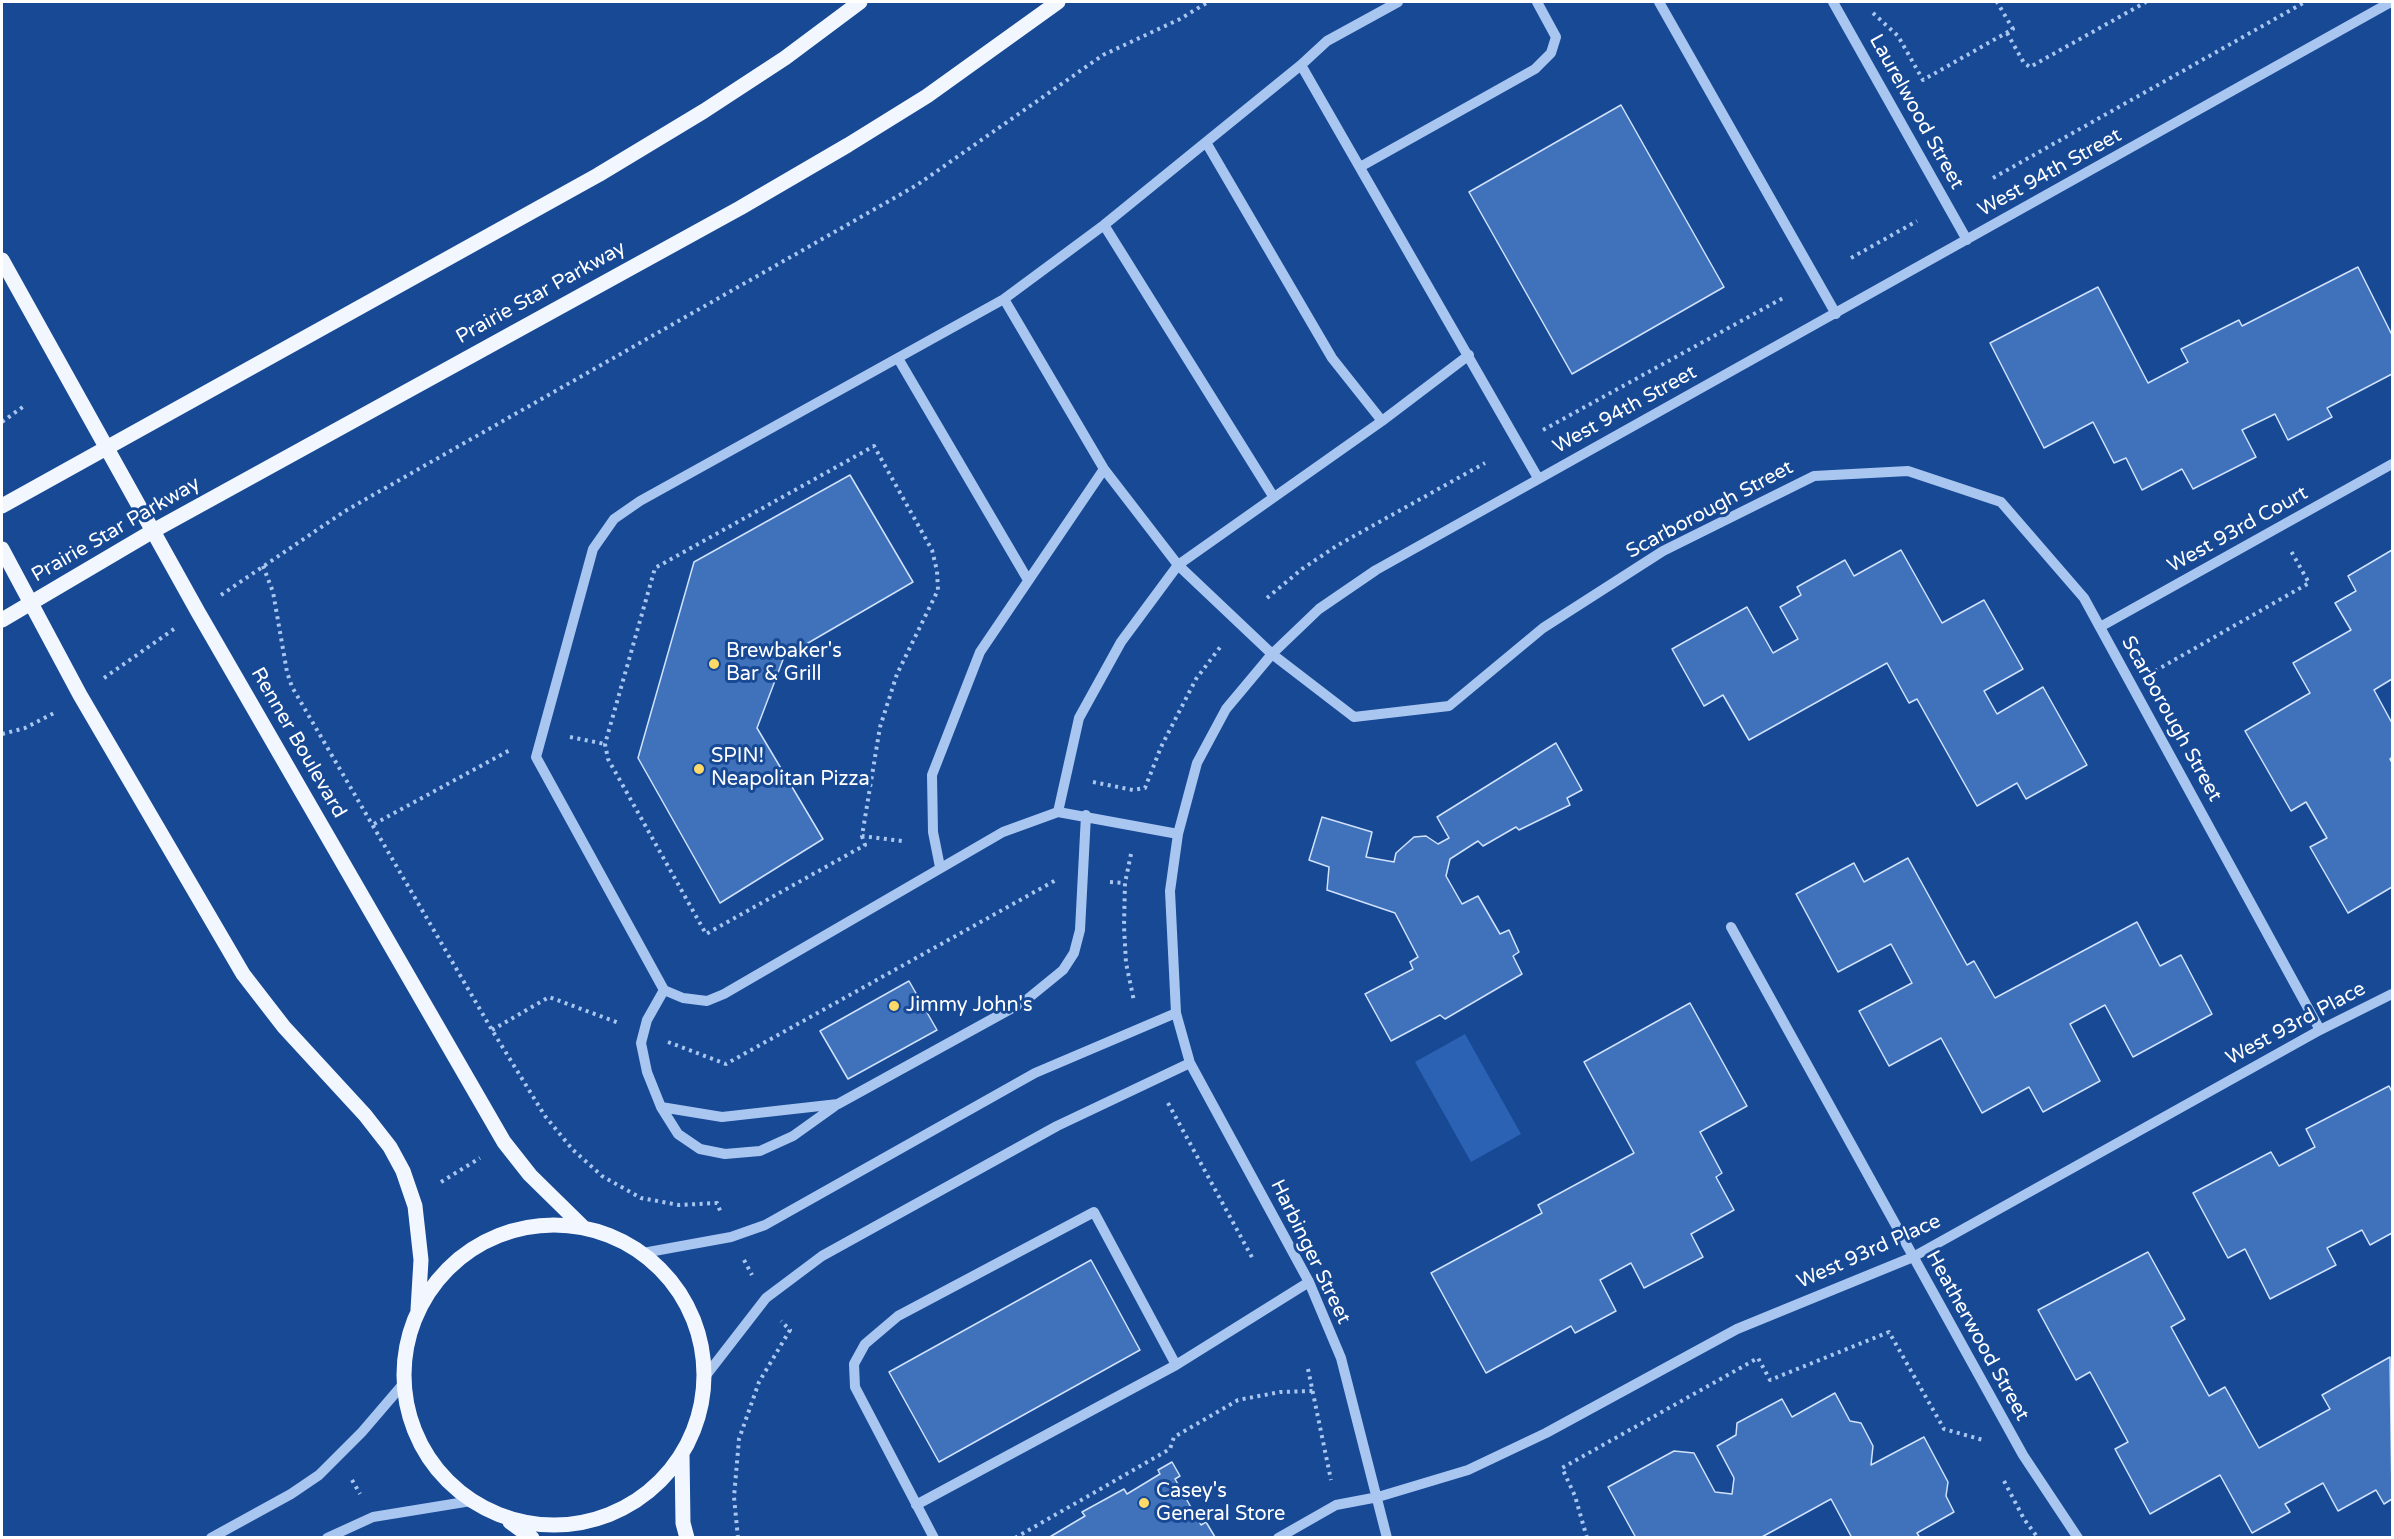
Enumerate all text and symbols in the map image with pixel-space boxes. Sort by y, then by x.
street label: Laurelwood Street [1863,30,1969,194]
street label: West 94th Street [1974,124,2126,222]
street label: Prairie Star Parkway [452,236,630,350]
street label: West 94th Street [1549,361,1701,459]
street label: Scarborough Street [1622,456,1798,564]
street label: Prairie Star Parkway [28,472,204,588]
street label: West 93rd Court [2164,482,2312,578]
street label: Scarborough Street [2116,632,2226,806]
place label: Brewbaker's Bar & Grill [726,640,842,687]
marker: Brewbaker's Bar & Grill [707,657,721,671]
street label: Renner Boulevard [245,663,351,823]
place label: SPIN! Neapolitan Pizza [711,745,870,792]
marker: SPIN! Neapolitan Pizza [692,762,706,776]
street label: West 93rd Place [2222,977,2370,1071]
place label: Jimmy John's [906,994,1033,1018]
marker: Jimmy John's [887,999,901,1013]
street label: Harbinger Street [1265,1176,1355,1328]
street label: West 93rd Place [1793,1210,1945,1294]
street label: Heatherwood Street [1920,1247,2034,1425]
place label: Casey's General Store [1156,1480,1285,1527]
marker: Casey's General Store [1137,1496,1151,1510]

